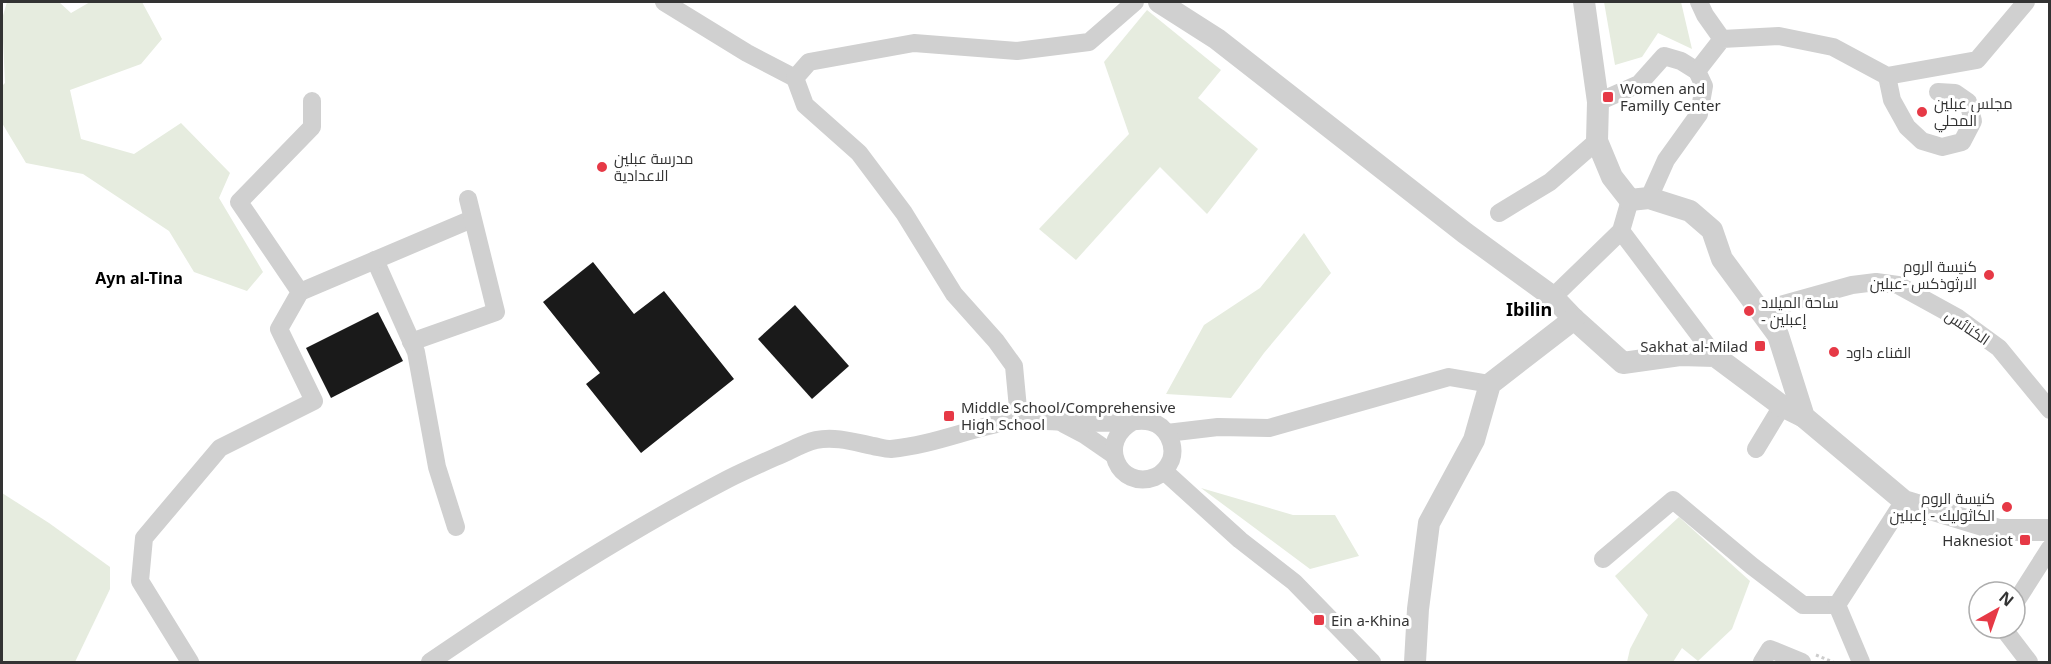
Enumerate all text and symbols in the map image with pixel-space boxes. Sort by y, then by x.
place label: Women and Familly Center [1620,78,1721,115]
marker: Women and Familly Center [1601,90,1615,104]
place label: مجلس عبلين المحلي [1934,93,2013,133]
marker: مجلس عبلين المحلي [1915,105,1929,119]
place label: مدرسة عبلين الاعدادية [614,148,693,185]
marker: مدرسة عبلين الاعدادية [595,160,609,174]
place label: كنيسة الروم الارثوذكس -عبلين [1870,256,1977,294]
district label: Ayn al-Tina [95,267,183,289]
marker: كنيسة الروم الارثوذكس -عبلين [1982,268,1996,282]
place label: ساحة الميلاد - إعبلين [1761,292,1839,330]
district label: Ibilin [1506,297,1552,321]
marker: ساحة الميلاد - إعبلين [1742,304,1756,318]
street label: الكنائس [1941,305,1994,350]
place label: Sakhat al-Milad [1640,336,1748,356]
marker: Sakhat al-Milad [1753,339,1767,353]
place label: الفناء داود [1846,342,1911,362]
marker: الفناء داود [1827,345,1841,359]
place label: Middle School/Comprehensive High School [961,397,1176,434]
marker: Middle School/Comprehensive High School [942,409,956,423]
place label: كنيسة الروم الكاثوليك - إعبلين [1890,488,1995,526]
marker: كنيسة الروم الكاثوليك - إعبلين [2000,500,2014,514]
place label: Haknesiot [1942,530,2014,550]
marker: Haknesiot [2018,533,2032,547]
north arrow [1967,580,2027,640]
text: N [1995,586,2019,611]
place label: Ein a-Khina [1331,610,1410,630]
marker: Ein a-Khina [1312,613,1326,627]

